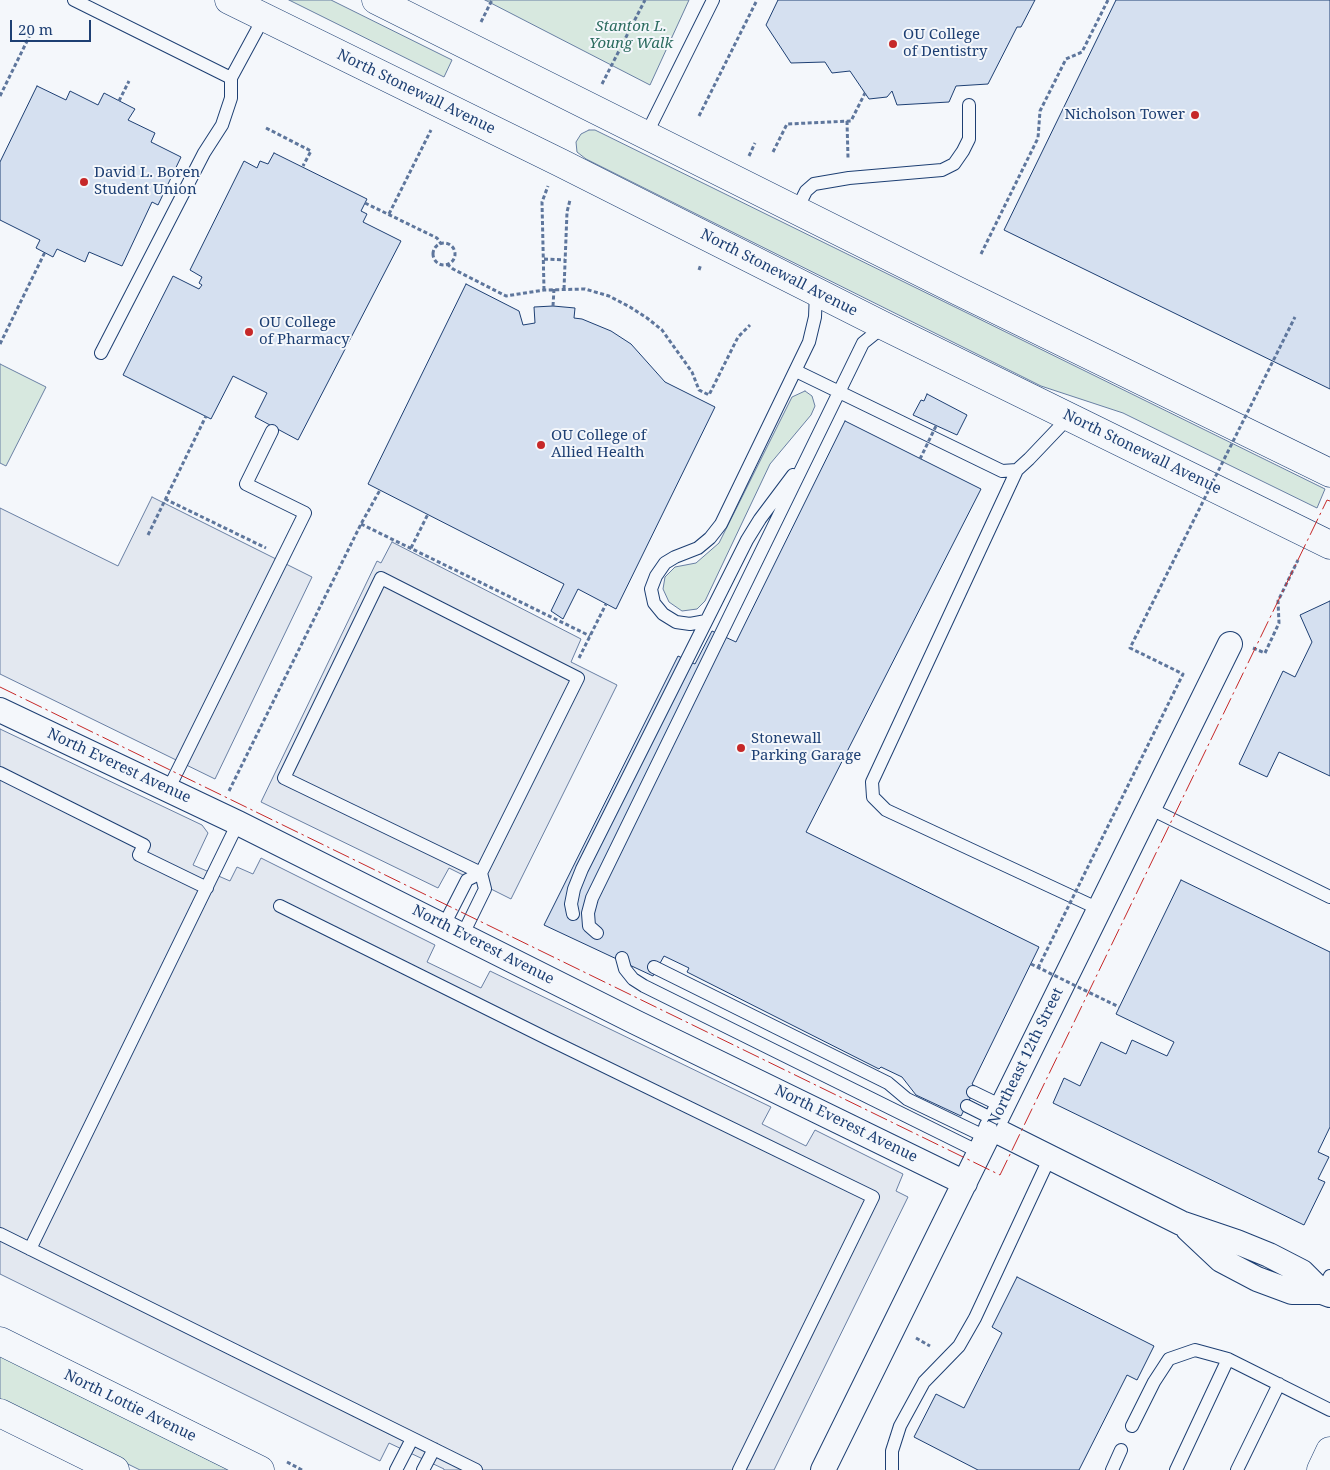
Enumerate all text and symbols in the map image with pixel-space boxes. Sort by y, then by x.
scale bar [12,10,94,42]
park label: Stanton L. Young Walk [589,18,673,53]
text: 20 m [18,19,53,39]
place label: OU College of Dentistry [903,26,987,61]
marker: OU College of Dentistry [887,38,899,50]
street label: North Stonewall Avenue [334,46,498,138]
place label: Nicholson Tower [1064,106,1185,124]
marker: Nicholson Tower [1189,109,1201,121]
place label: David L. Boren Student Union [94,164,200,199]
marker: David L. Boren Student Union [78,176,90,188]
street label: North Stonewall Avenue [697,226,861,320]
place label: OU College of Pharmacy [259,314,350,349]
marker: OU College of Pharmacy [243,326,255,338]
street label: North Stonewall Avenue [1060,406,1224,498]
place label: OU College of Allied Health [551,427,646,462]
marker: OU College of Allied Health [535,439,547,451]
street label: North Everest Avenue [44,725,194,807]
place label: Stonewall Parking Garage [751,730,861,765]
marker: Stonewall Parking Garage [735,742,747,754]
street label: North Everest Avenue [409,901,557,989]
street label: Northeast 12th Street [985,985,1067,1129]
street label: North Everest Avenue [772,1082,920,1166]
street label: North Lottie Avenue [61,1366,199,1446]

